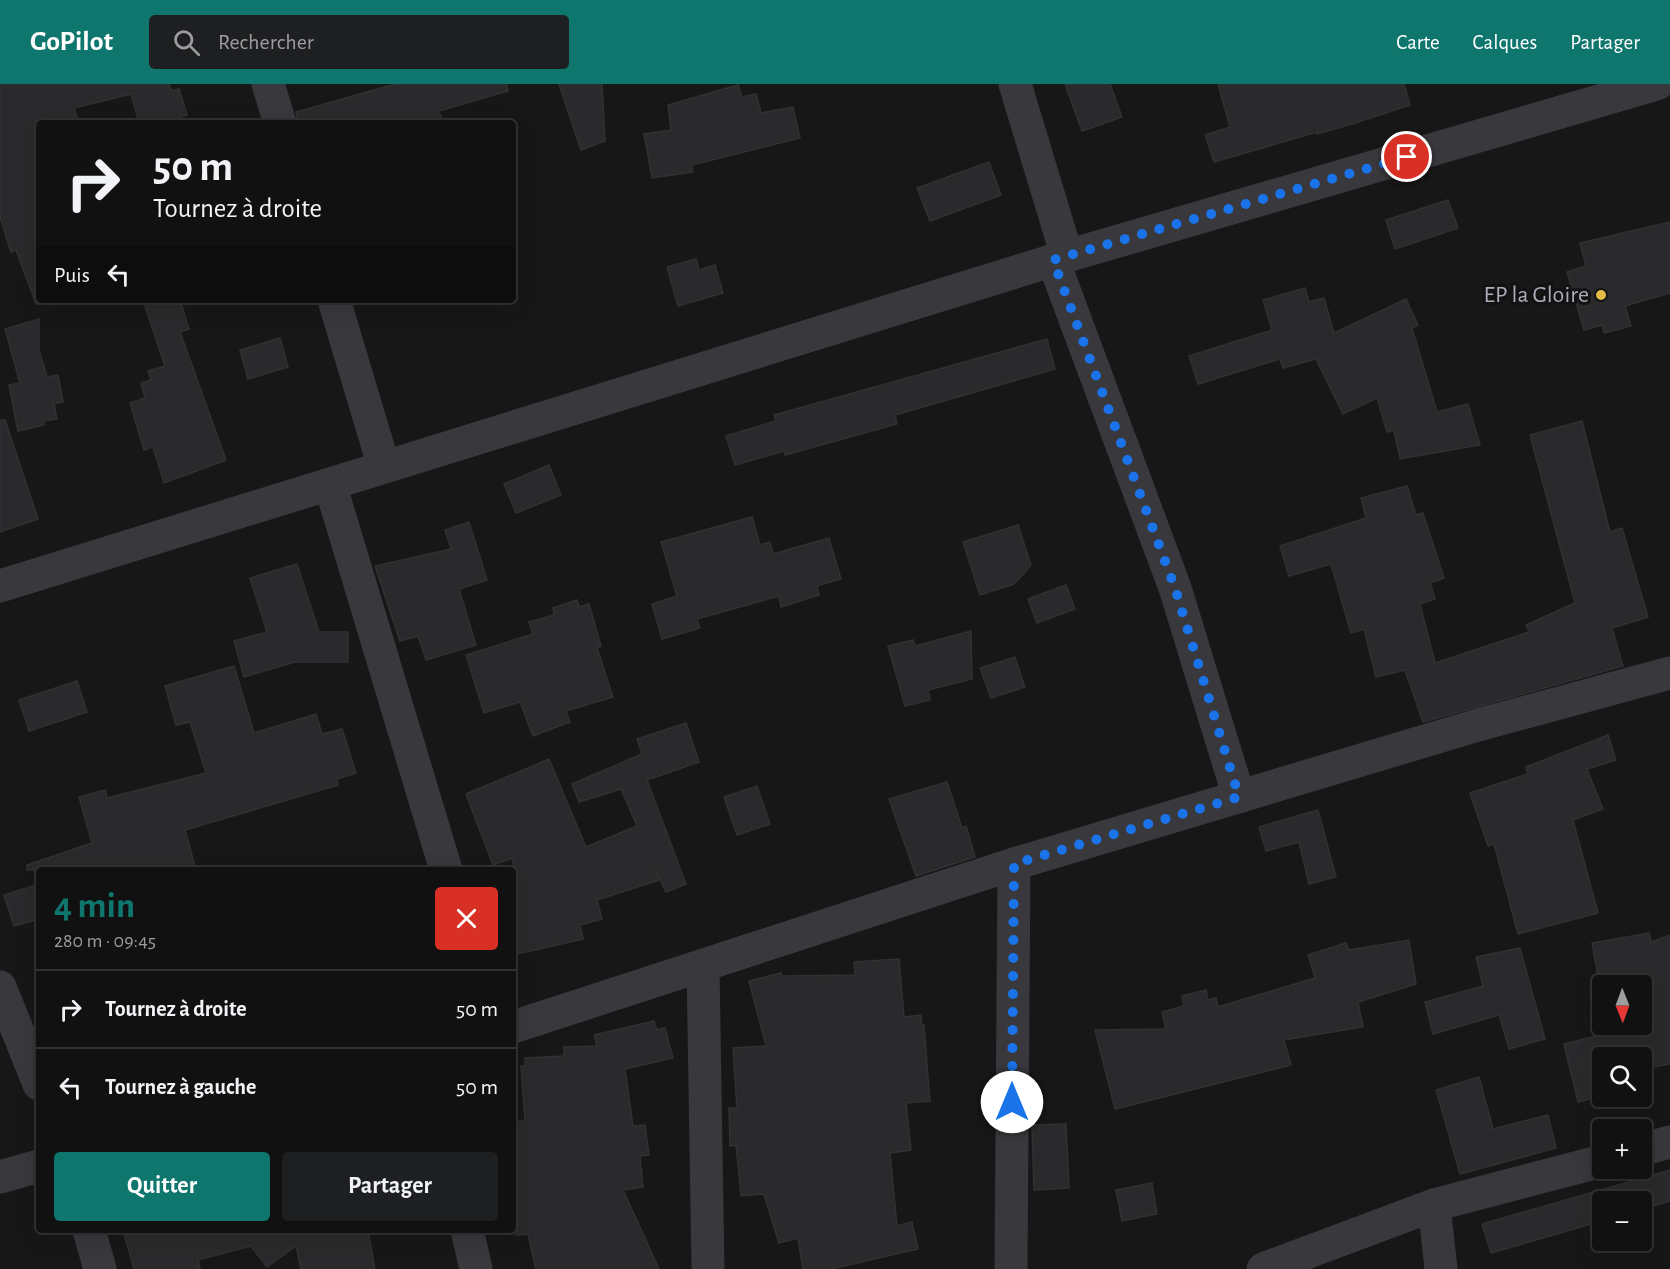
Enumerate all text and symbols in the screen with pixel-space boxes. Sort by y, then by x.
search box [149,15,569,69]
icon: search [170,26,203,59]
text: GoPilot [30,28,113,56]
text: Rechercher [218,31,314,53]
text: Carte [1396,32,1440,53]
text: Calques [1473,32,1537,53]
text: Partager [1570,32,1640,53]
pin [1381,131,1432,182]
icon: arrive [1390,140,1423,173]
icon: right [54,144,132,222]
text: 50 m [153,146,233,188]
text: Tournez à droite [153,195,322,222]
icon: left [102,258,135,291]
text: Puis [54,264,90,286]
place label: EP la Gloire [1484,283,1589,307]
marker: EP la Gloire [1594,288,1608,302]
button: close [435,887,498,950]
text: 4 min [54,888,135,924]
text: 280 m · 09:45 [54,931,156,951]
north arrow [1592,975,1652,1035]
map controls [1592,975,1652,1251]
icon: right [54,993,87,1026]
text: Tournez à droite [105,998,247,1020]
text: 50 m [456,998,498,1020]
button: search [1592,1047,1652,1107]
position arrow [980,1070,1044,1134]
icon: left [54,1071,87,1104]
text: Tournez à gauche [105,1076,256,1098]
text: 50 m [456,1076,498,1098]
button: + [1592,1119,1652,1179]
button: Quitter [54,1152,270,1221]
button: Partager [282,1152,498,1221]
button: − [1592,1191,1652,1251]

